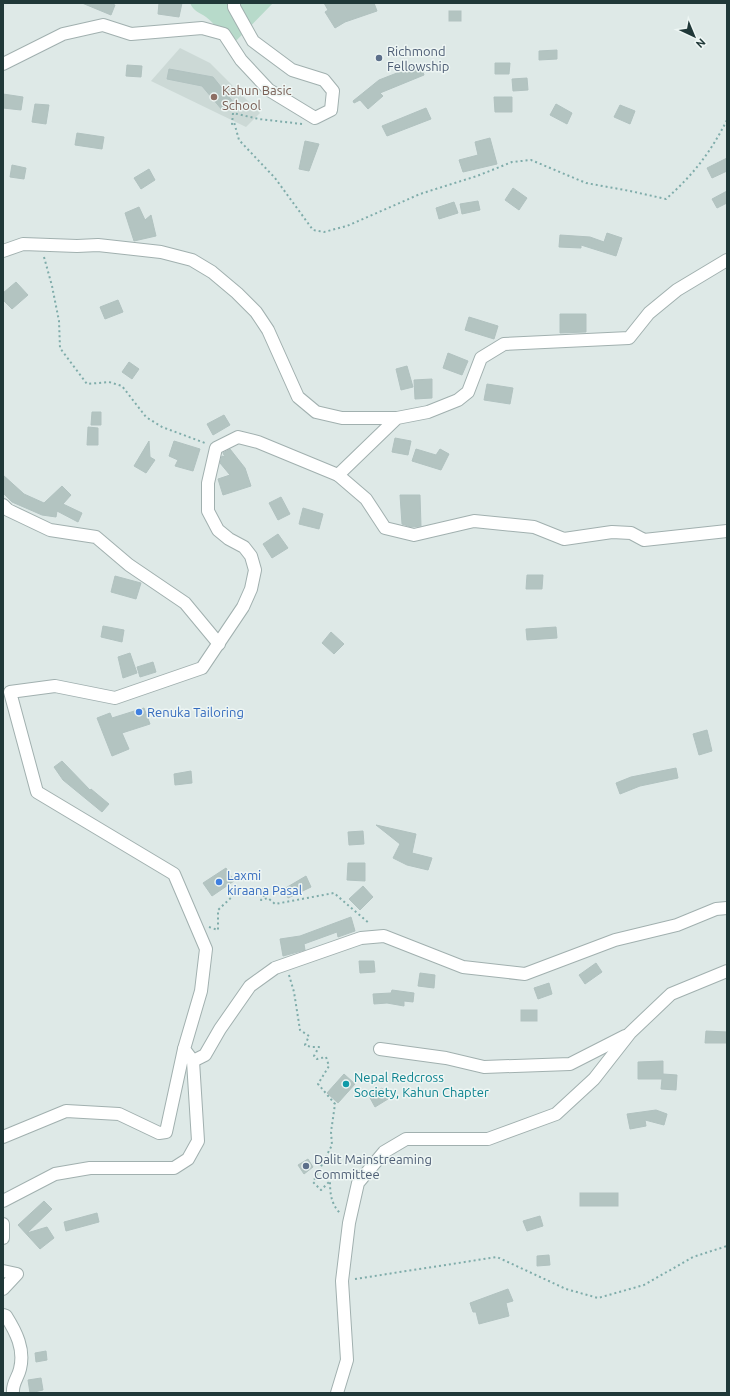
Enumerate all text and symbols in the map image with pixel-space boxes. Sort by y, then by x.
north arrow [674,16,714,56]
text: N [694,36,708,50]
place label: Richmond Fellowship [387,44,449,73]
marker: Richmond Fellowship [374,53,384,63]
place label: Kahun Basic School [222,83,292,112]
marker: Kahun Basic School [209,92,219,102]
place label: Renuka Tailoring [147,705,244,719]
marker: Renuka Tailoring [134,707,144,717]
place label: Laxmi kiraana Pasal [227,868,303,897]
marker: Laxmi kiraana Pasal [214,877,224,887]
place label: Nepal Redcross Society, Kahun Chapter [354,1070,489,1100]
marker: Nepal Redcross Society, Kahun Chapter [341,1079,351,1089]
place label: Dalit Mainstreaming Committee [314,1152,432,1181]
marker: Dalit Mainstreaming Committee [301,1161,311,1171]

